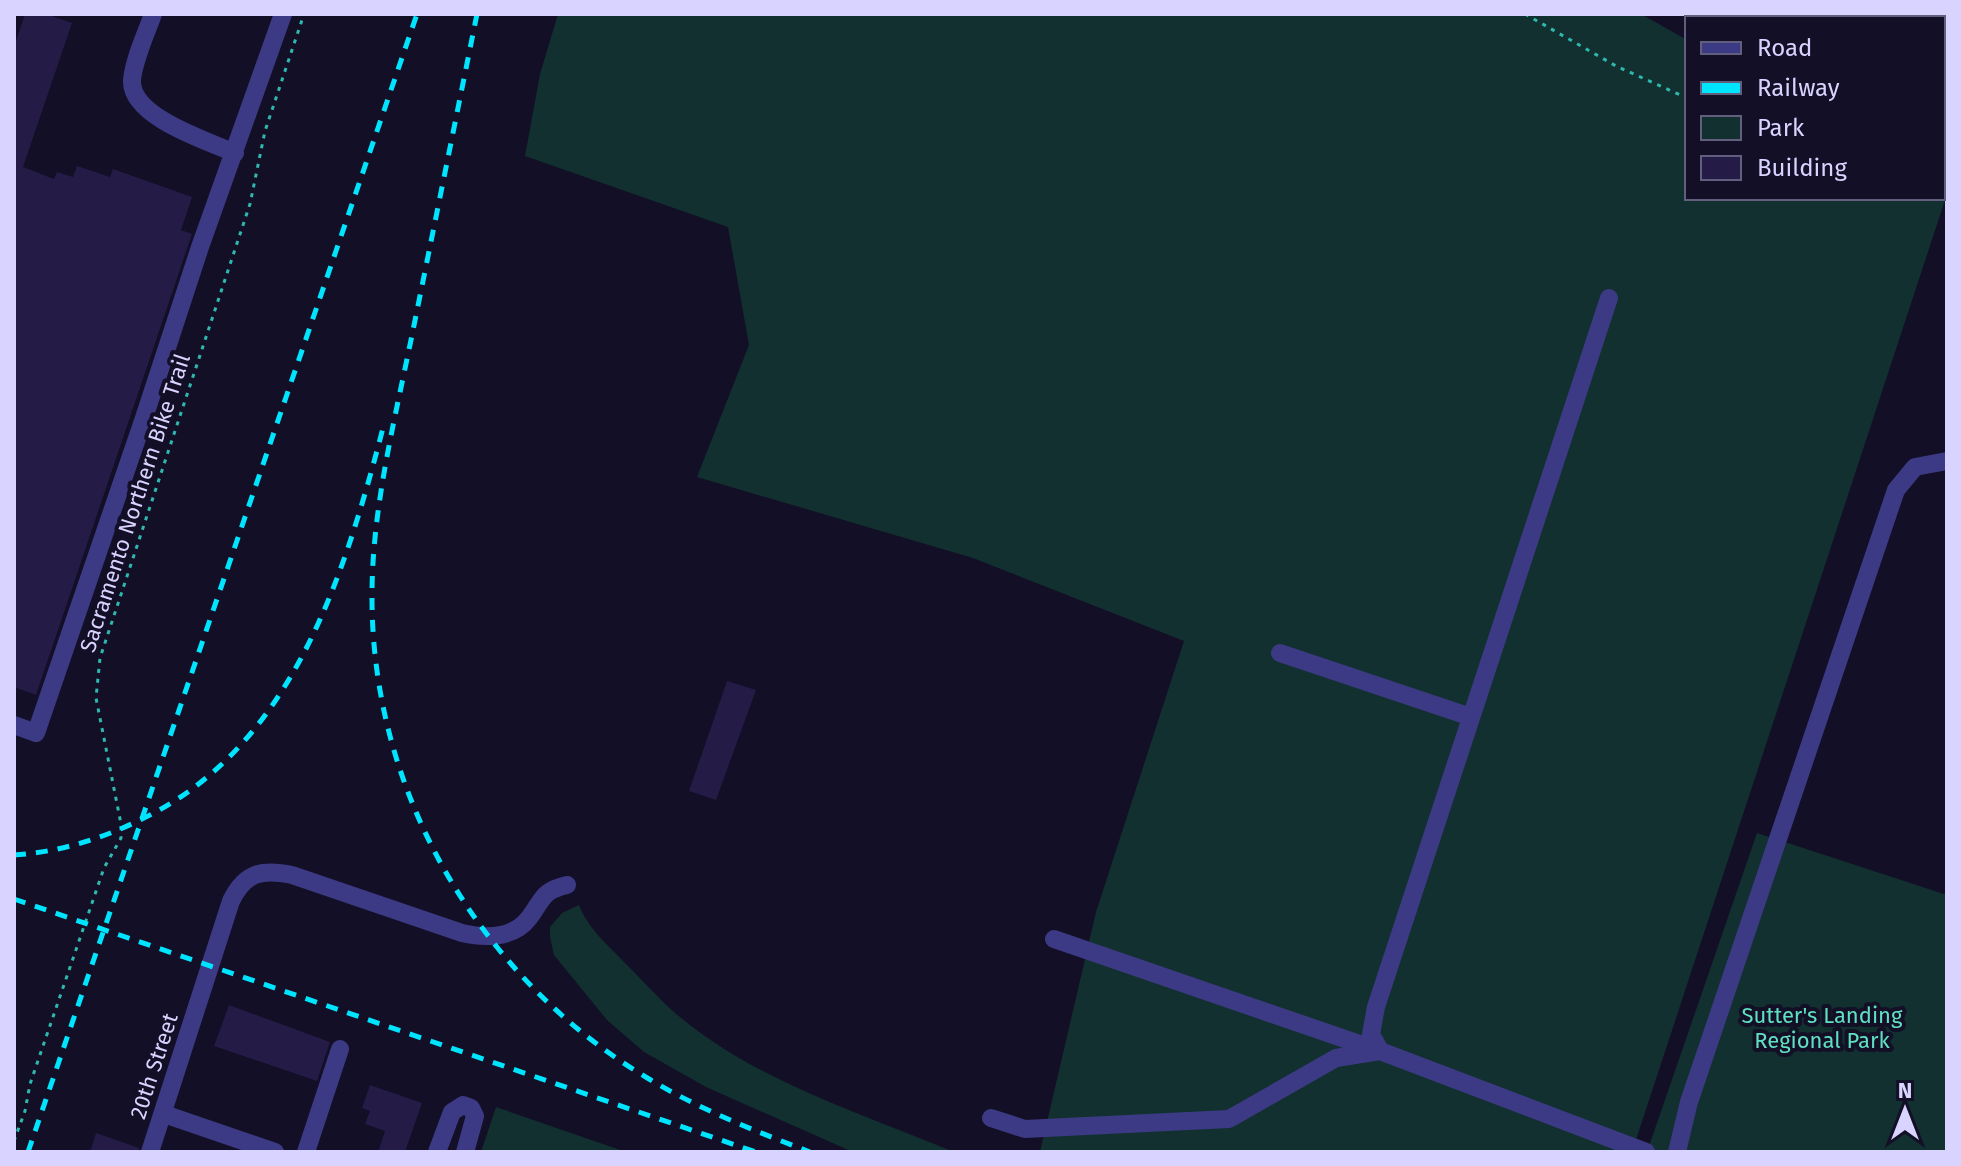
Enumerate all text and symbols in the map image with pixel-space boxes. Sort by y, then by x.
legend [1685,16,1945,200]
text: Road [1757,34,1812,62]
text: Railway [1757,74,1840,102]
text: Park [1757,114,1805,142]
text: Building [1757,154,1847,182]
street label: Sacramento Northern Bike Trail [74,350,196,656]
park label: Sutter's Landing Regional Park [1742,1002,1903,1054]
street label: 20th Street [124,1010,184,1122]
north arrow [1865,1070,1945,1150]
text: N [1898,1077,1912,1104]

